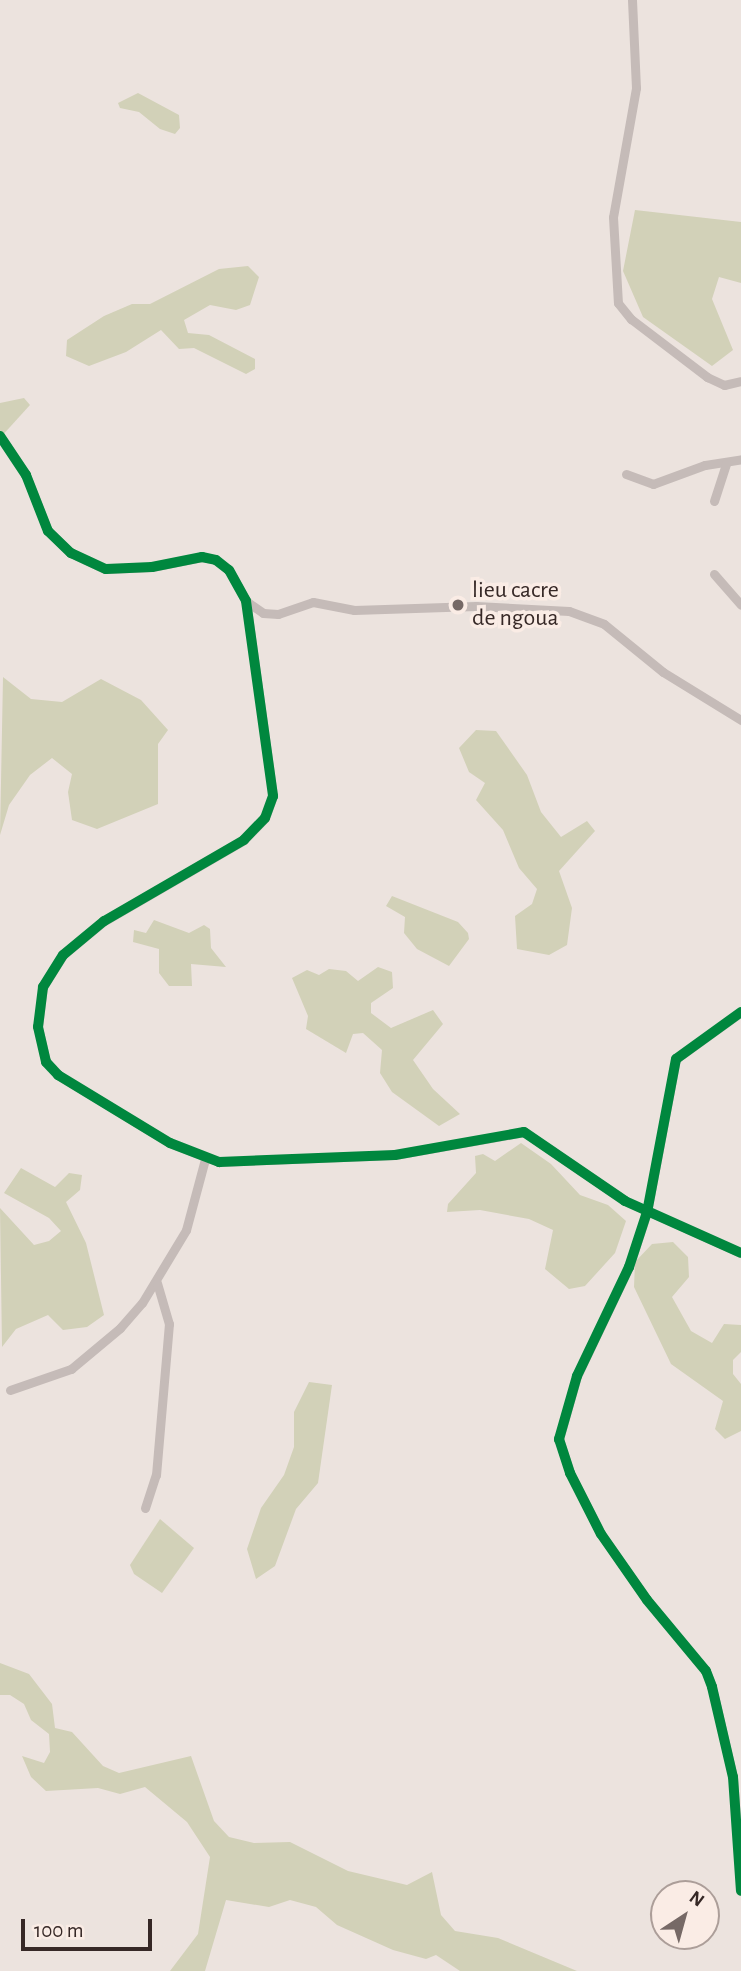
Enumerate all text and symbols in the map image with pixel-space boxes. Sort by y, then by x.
place label: lieu cacre de ngoua [472,577,559,633]
marker: lieu cacre de ngoua [450,597,466,613]
north arrow [650,1880,720,1950]
text: N [686,1888,707,1911]
scale bar [24,1904,156,1948]
text: 100 m [34,1920,84,1941]

